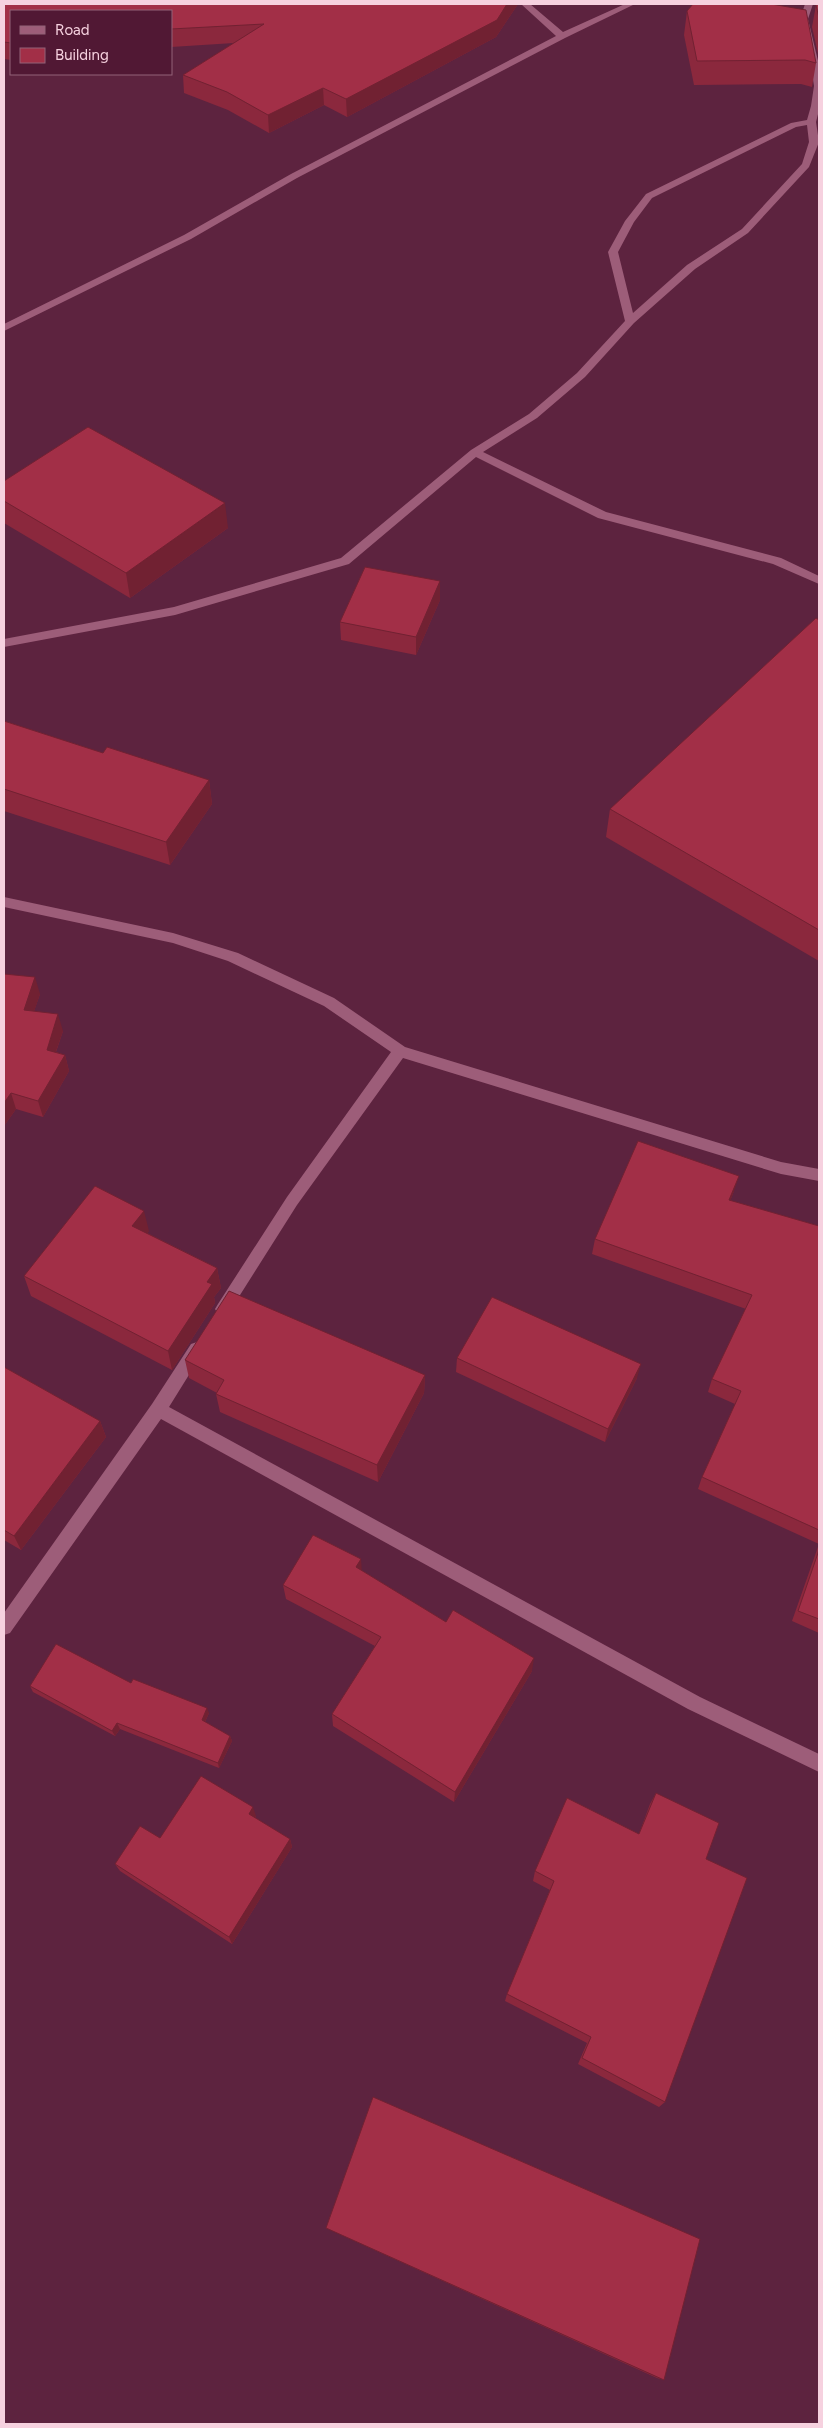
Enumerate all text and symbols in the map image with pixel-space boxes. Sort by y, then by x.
legend [10,10,172,75]
text: Road [55,21,90,39]
text: Building [55,46,109,64]

